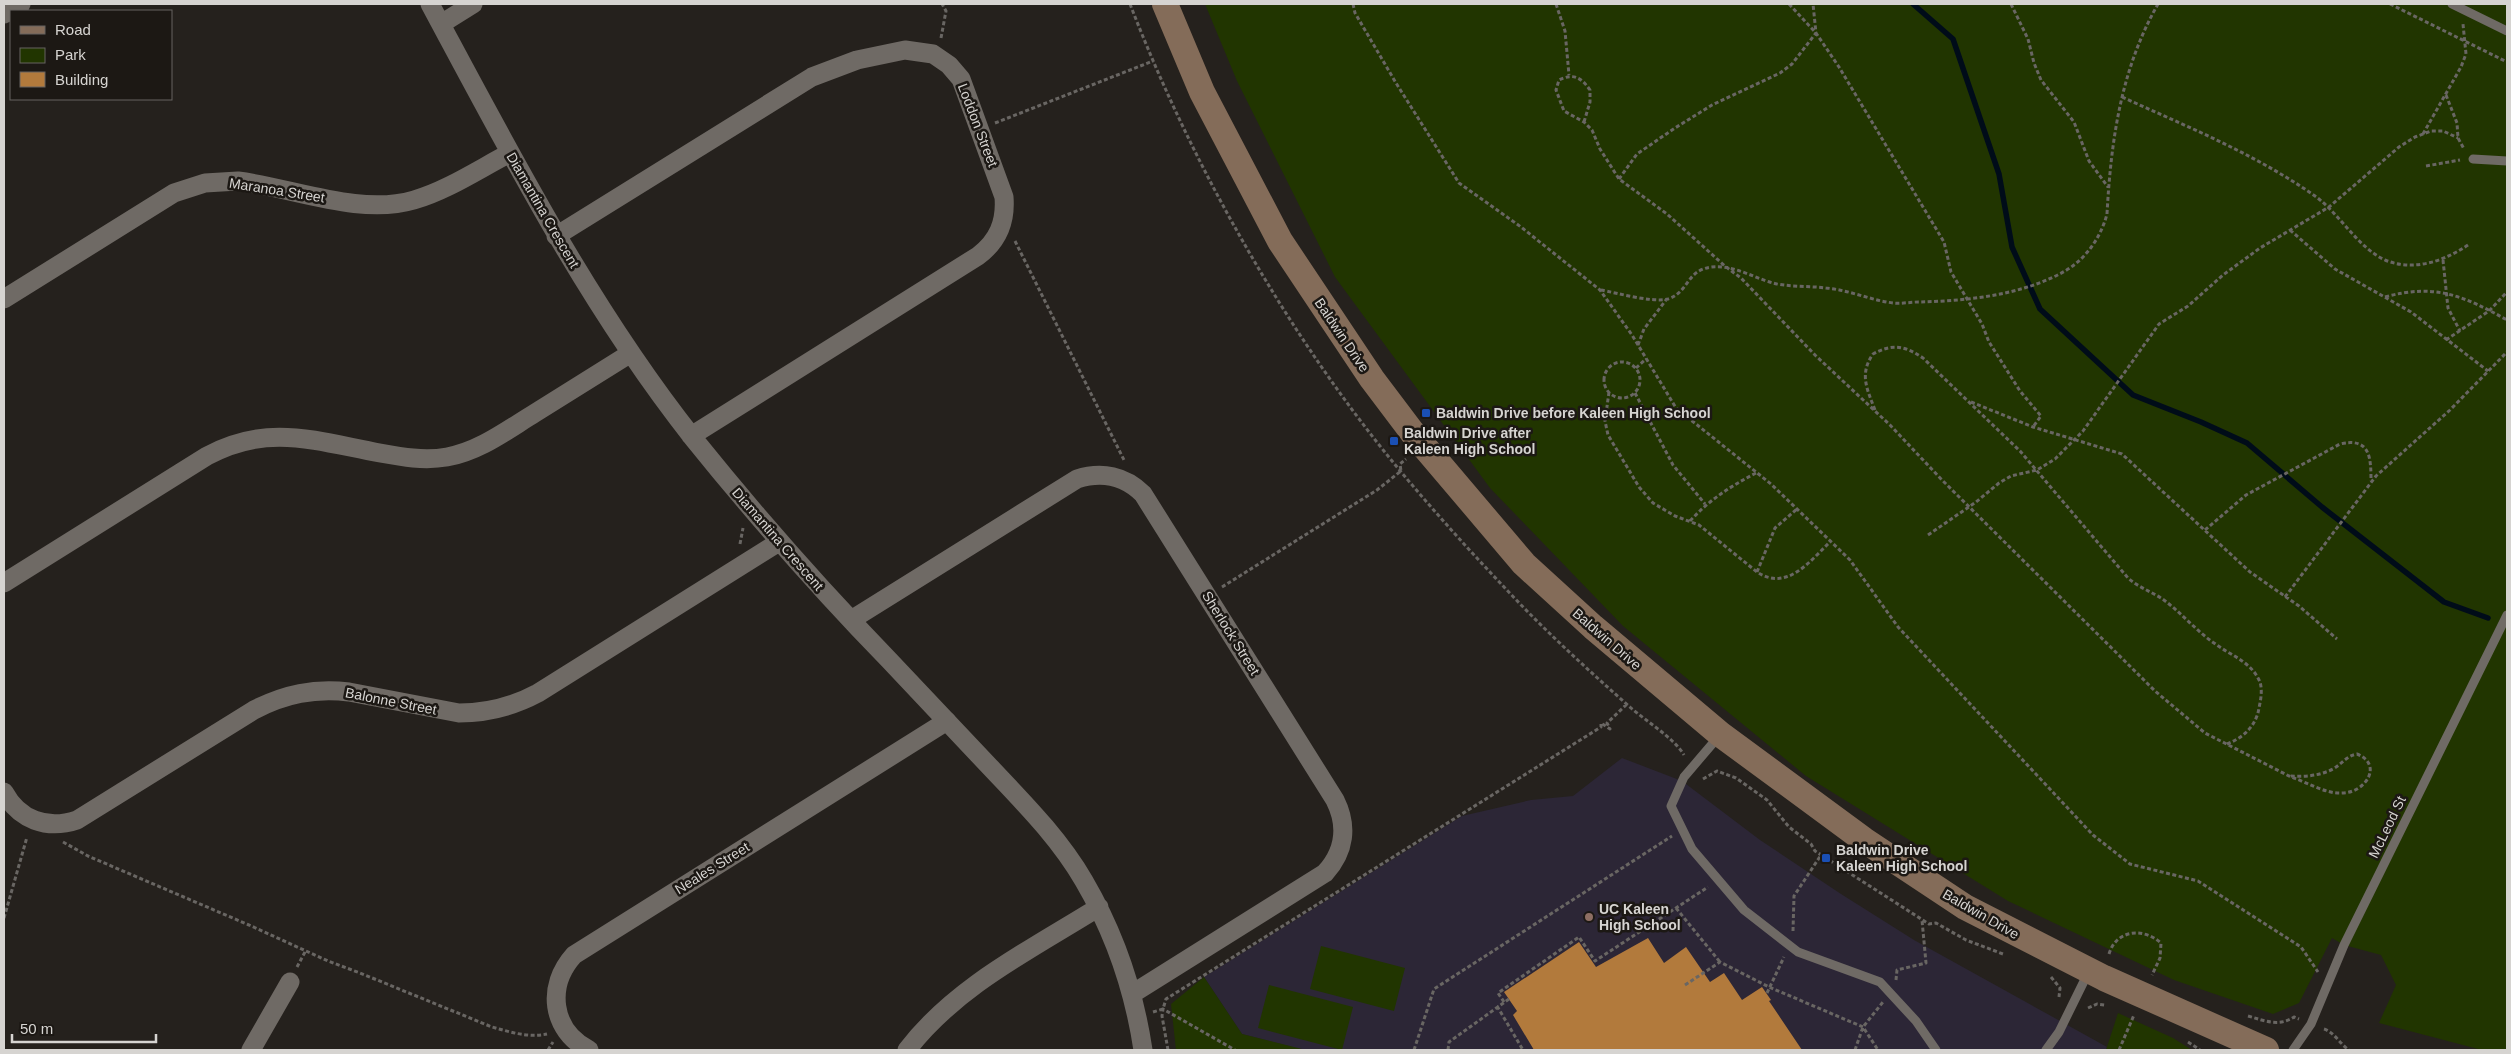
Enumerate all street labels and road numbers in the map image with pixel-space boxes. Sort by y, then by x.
street label: Loddon Street [955,81,1001,169]
street label: Diamantina Crescent [503,149,583,271]
street label: Maranoa Street [228,175,326,205]
street label: Baldwin Drive [1311,295,1373,375]
street label: Diamantina Crescent [729,484,827,594]
street label: Sherlock Street [1199,588,1263,678]
street label: Baldwin Drive [1569,605,1645,673]
street label: Balonne Street [344,684,438,718]
street label: McLeod St [2365,793,2409,861]
street label: Neales Street [672,839,752,897]
street label: Baldwin Drive [1940,886,2022,942]

